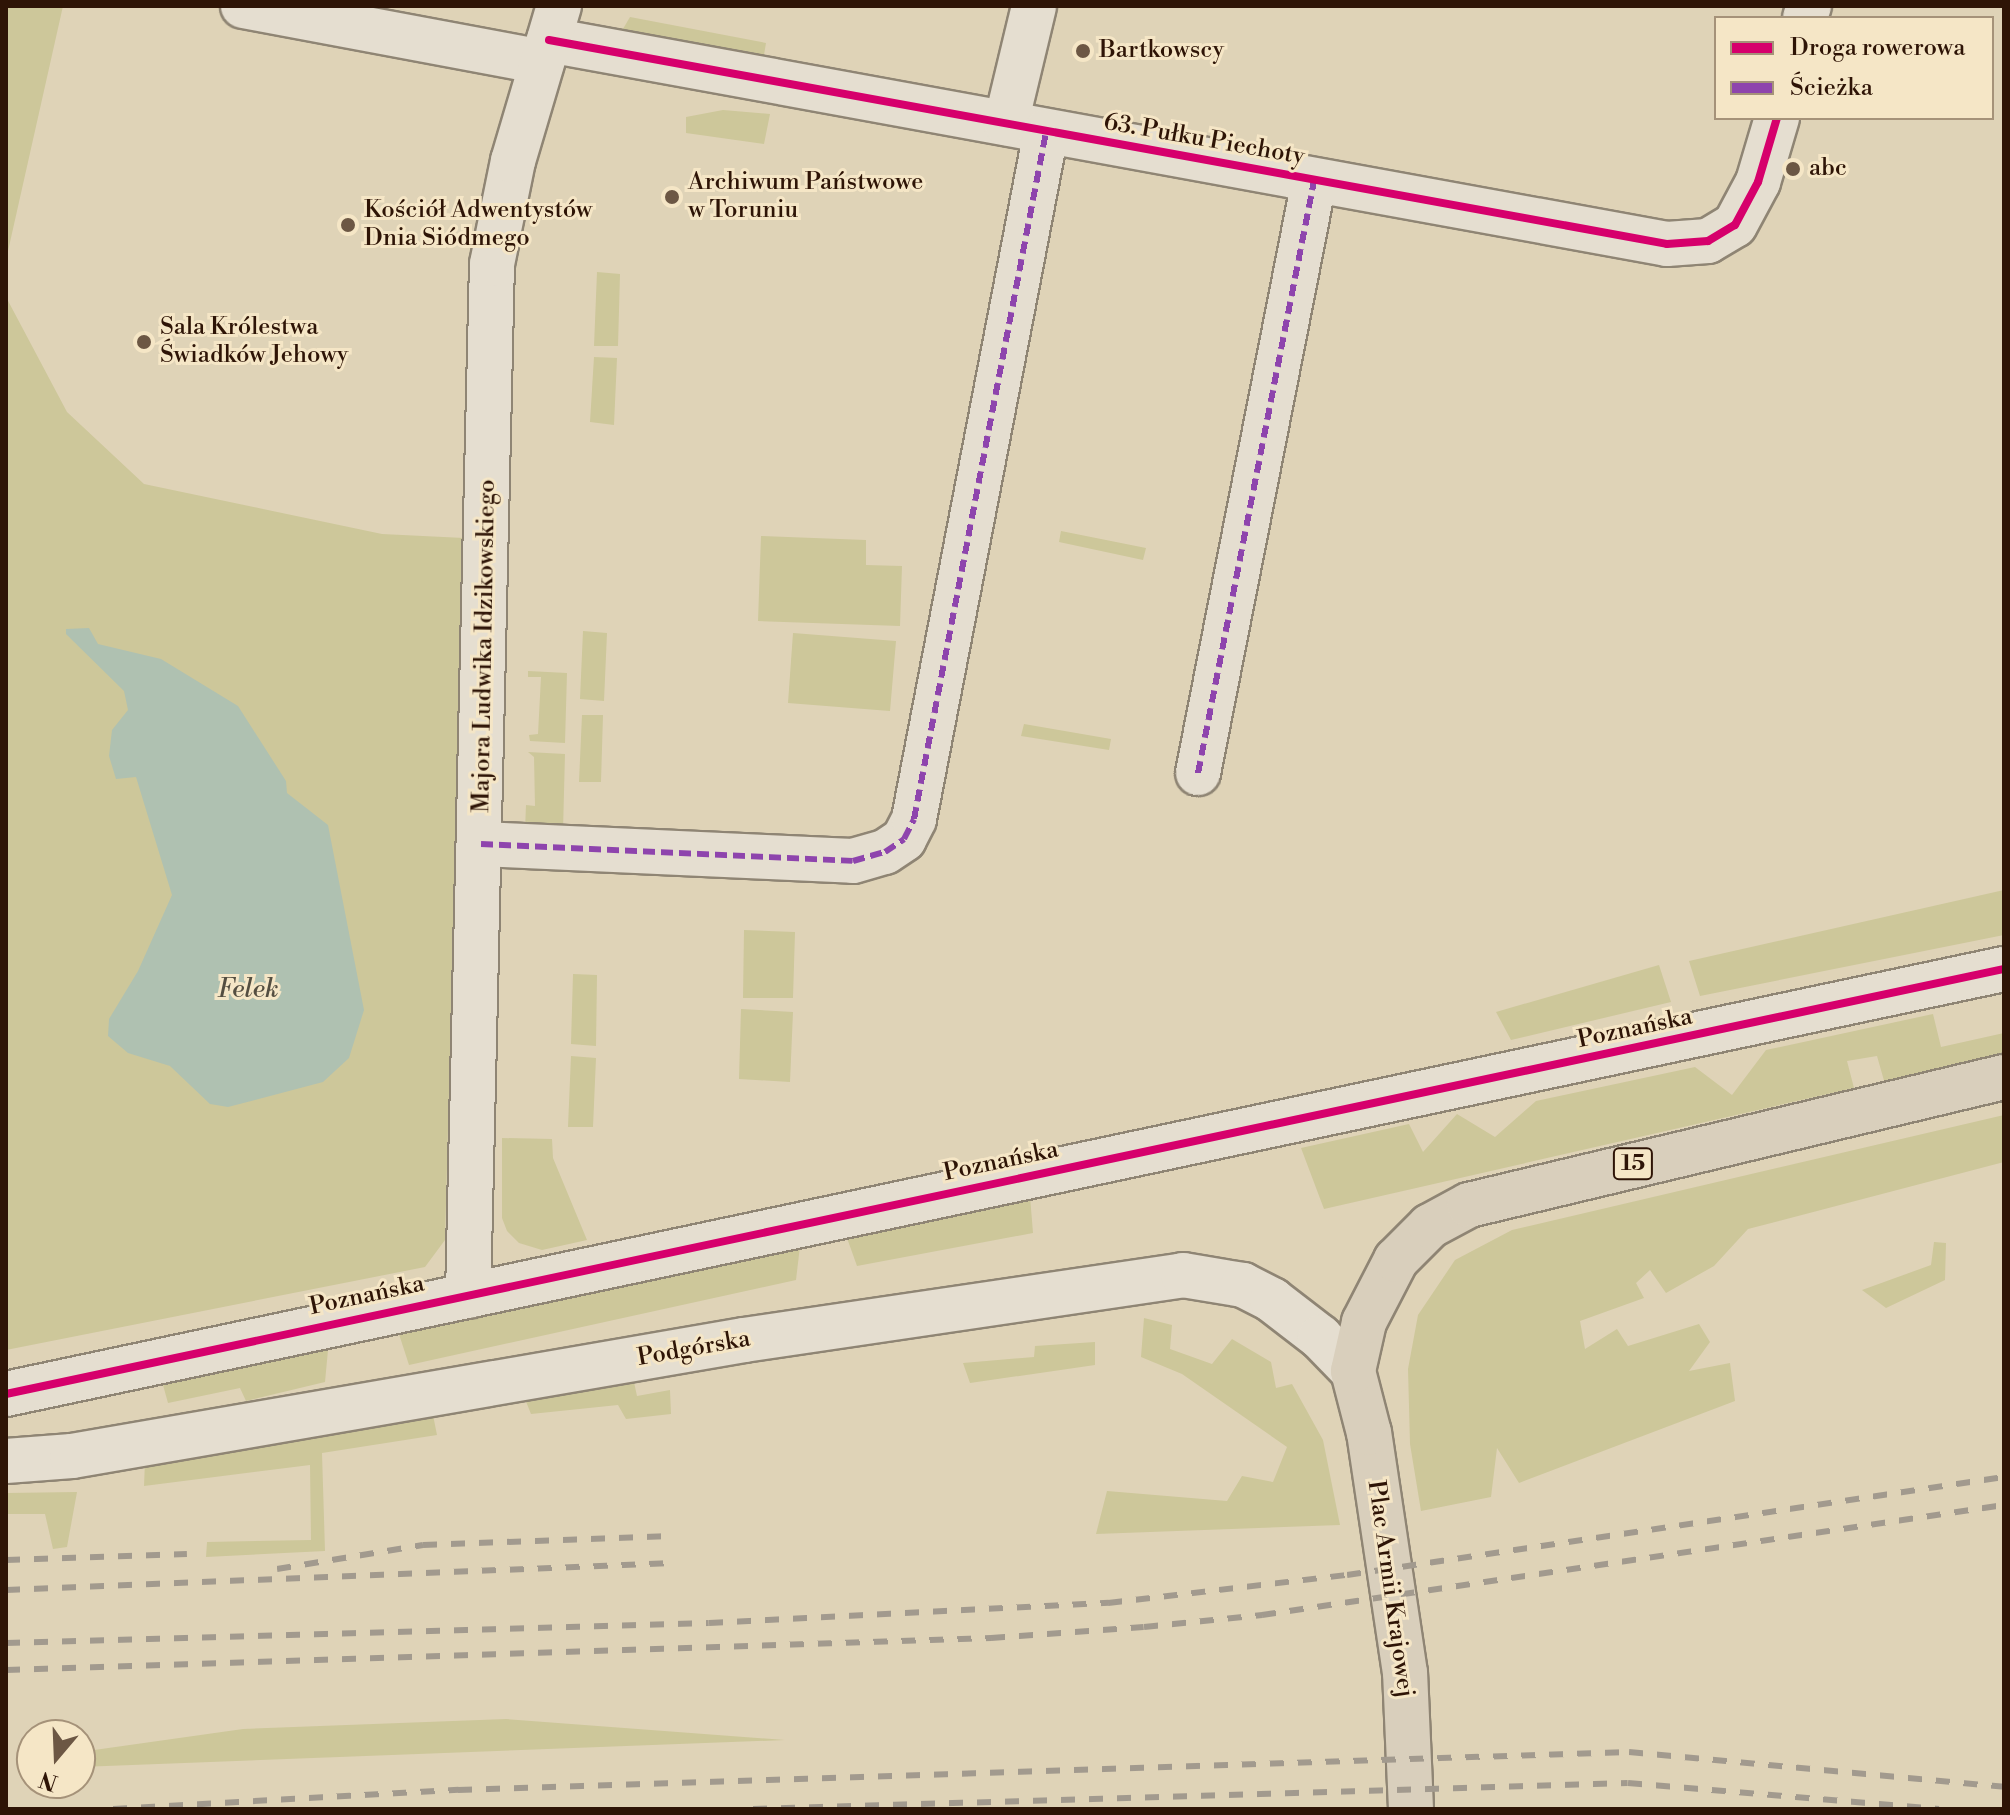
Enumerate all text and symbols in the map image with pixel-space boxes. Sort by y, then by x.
legend [1714,16,1994,120]
text: Droga rowerowa [1790,33,1965,63]
place label: Bartkowscy [1099,37,1224,65]
marker: Bartkowscy [1074,42,1092,60]
text: Ścieżka [1790,73,1873,103]
street label: 63. Pułku Piechoty [1101,108,1307,172]
place label: abc [1809,155,1847,183]
marker: abc [1784,160,1802,178]
place label: Archiwum Państwowe w Toruniu [688,169,923,225]
marker: Archiwum Państwowe w Toruniu [663,188,681,206]
place label: Kościół Adwentystów Dnia Siódmego [364,197,592,253]
marker: Kościół Adwentystów Dnia Siódmego [339,216,357,234]
place label: Sala Królestwa Świadków Jehowy [160,314,348,370]
marker: Sala Królestwa Świadków Jehowy [135,333,153,351]
street label: Majora Ludwika Idzikowskiego [468,479,502,813]
water label: Felek [218,974,278,1006]
street label: Poznańska [1575,1003,1695,1055]
street label: Poznańska [941,1136,1061,1188]
road number: 15 [1611,1146,1655,1182]
street label: Poznańska [307,1270,427,1322]
street label: Podgórska [635,1325,753,1373]
street label: Plac Armii Krajowej [1361,1479,1419,1699]
north arrow [16,1719,96,1799]
text: N [36,1765,61,1796]

